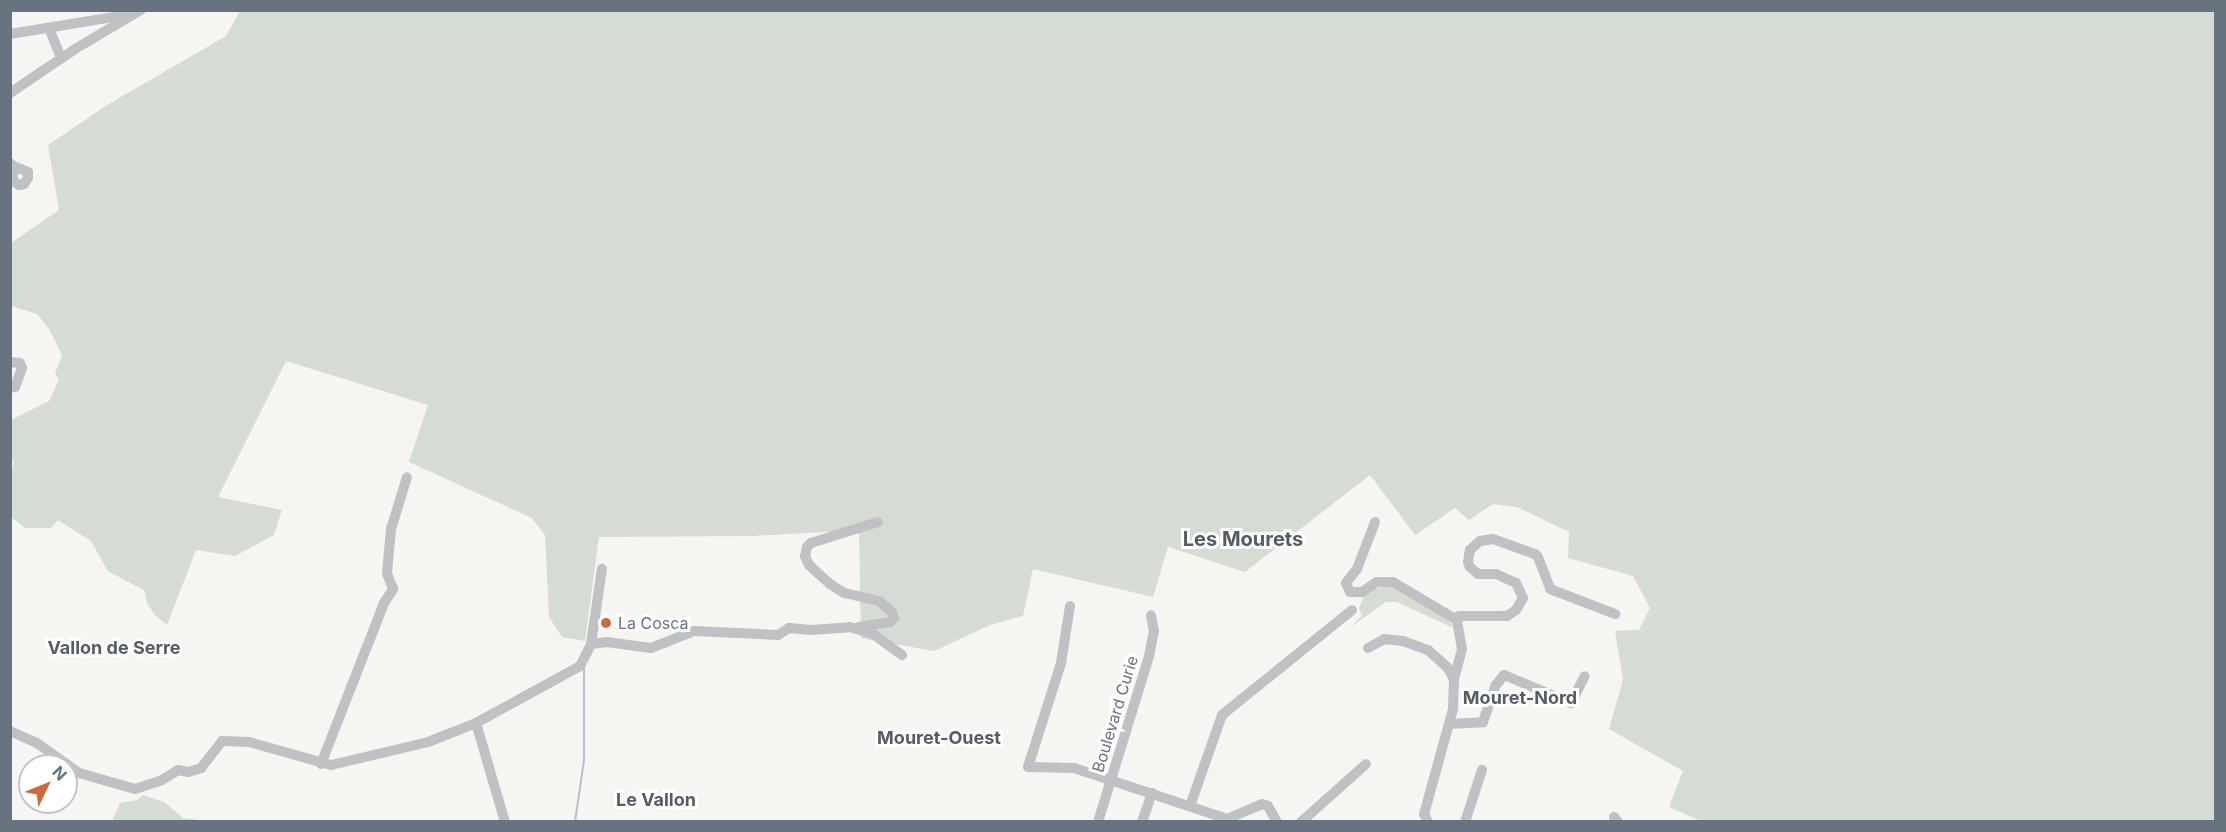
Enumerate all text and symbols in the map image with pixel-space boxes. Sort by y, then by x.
district label: Les Mourets [1183,527,1303,551]
place label: La Cosca [618,613,689,633]
marker: La Cosca [599,616,613,630]
district label: Vallon de Serre [47,637,181,659]
street label: Boulevard Curie [1088,653,1142,775]
district label: Mouret-Nord [1463,687,1577,709]
district label: Mouret-Ouest [877,727,1001,749]
north arrow [18,754,78,814]
text: N [48,762,71,784]
district label: Le Vallon [616,789,696,811]

